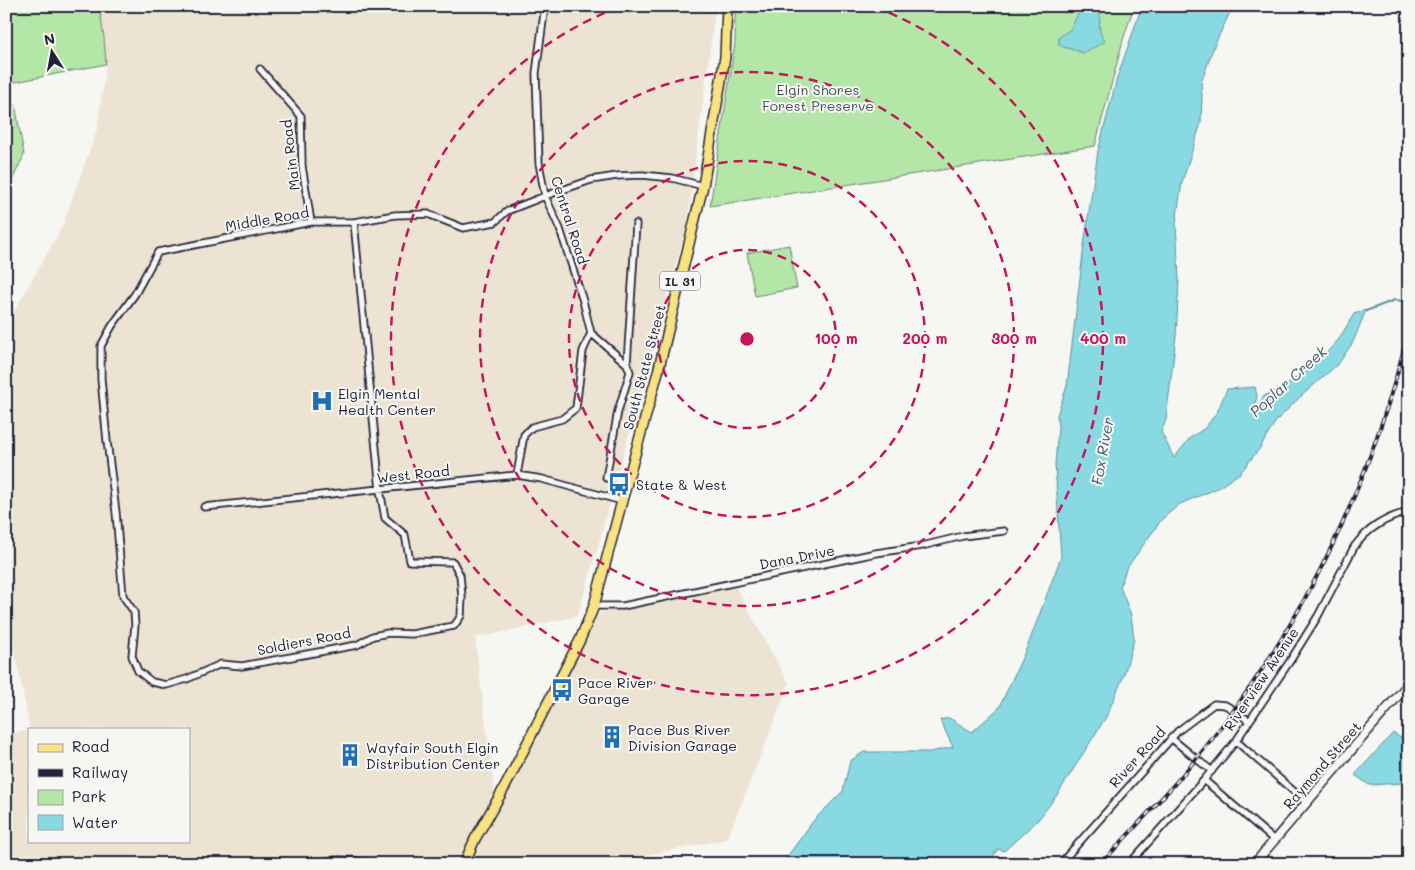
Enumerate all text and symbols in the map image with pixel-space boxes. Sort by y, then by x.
north arrow [28,28,78,78]
text: N [42,28,56,49]
park label: Elgin Shores Forest Preserve [762,80,874,115]
street label: Main Road [276,118,304,192]
street label: Central Road [547,174,593,266]
street label: Middle Road [224,202,310,236]
road number: IL 31 [660,272,700,290]
street label: South State Street [618,302,670,432]
text: 100 m [814,328,858,348]
text: 200 m [903,328,948,348]
text: 300 m [991,328,1037,348]
text: 400 m [1080,328,1126,348]
centre of rings [738,330,756,348]
water label: Poplar Creek [1245,340,1332,421]
place label: Elgin Mental Health Center [338,384,436,419]
hospital icon: Elgin Mental Health Center [309,388,335,414]
water label: Fox River [1086,415,1118,487]
street label: West Road [376,461,451,487]
bus stop icon: State & West [606,471,632,497]
place label: State & West [636,475,727,494]
street label: Dana Drive [758,540,836,574]
street label: Soldiers Road [256,623,352,659]
street label: Riverview Avenue [1219,624,1303,734]
place label: Pace River Garage [578,673,653,708]
bus stop icon: Pace River Garage [549,677,575,703]
street label: Raymond Street [1279,717,1365,813]
place label: Pace Bus River Division Garage [628,720,737,755]
street label: River Road [1105,722,1169,791]
building icon: Pace Bus River Division Garage [599,724,625,750]
legend [28,728,190,842]
text: Road [72,736,109,756]
place label: Wayfair South Elgin Distribution Center [366,738,500,773]
building icon: Wayfair South Elgin Distribution Center [337,742,363,768]
text: Railway [72,762,128,782]
text: Park [72,786,106,806]
text: Water [72,812,118,832]

